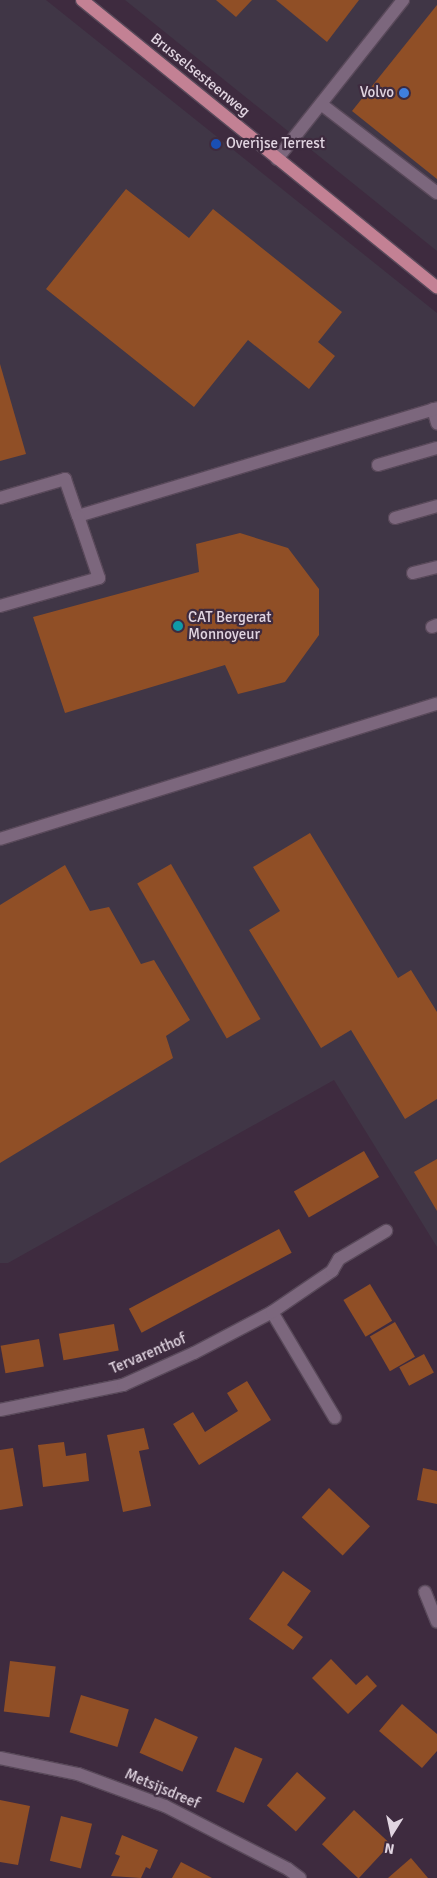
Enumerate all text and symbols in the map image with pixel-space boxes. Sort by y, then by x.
street label: Brusselsesteenweg [147,29,253,121]
place label: Volvo [360,84,394,102]
marker: Volvo [398,87,410,99]
place label: Overijse Terrest [226,135,325,153]
marker: Overijse Terrest [210,138,222,150]
place label: CAT Bergerat Monnoyeur [188,608,272,643]
marker: CAT Bergerat Monnoyeur [172,620,184,632]
street label: Tervarenthof [107,1330,189,1378]
street label: Metsijsdreef [122,1765,202,1813]
north arrow [367,1808,417,1858]
text: N [383,1839,396,1857]

